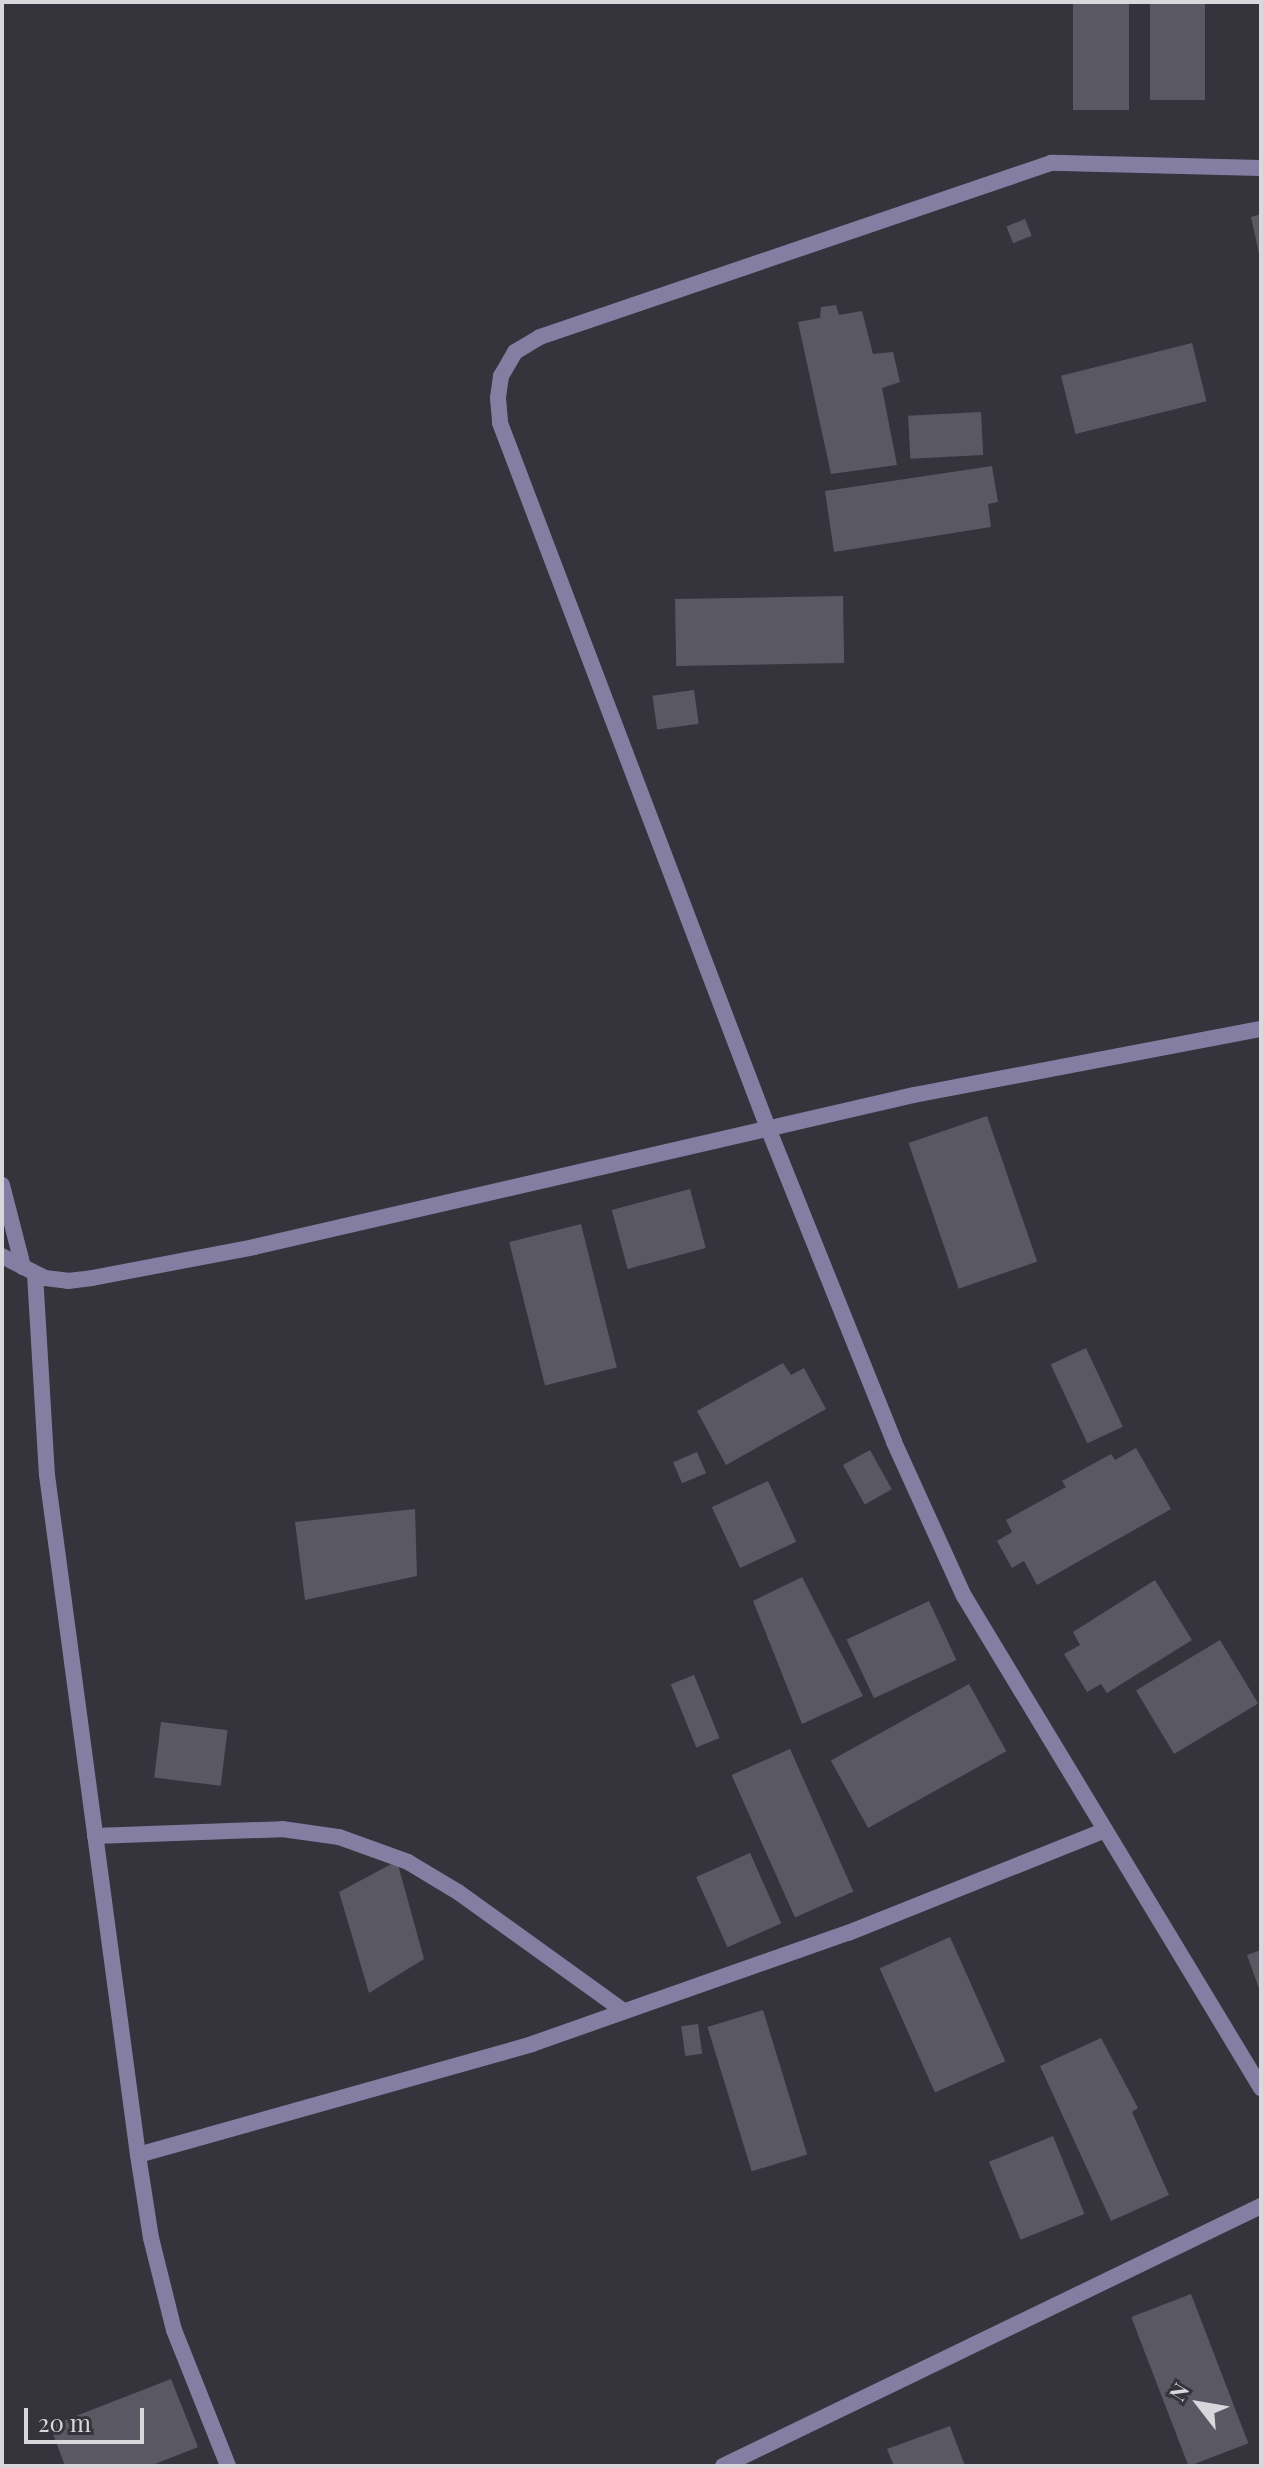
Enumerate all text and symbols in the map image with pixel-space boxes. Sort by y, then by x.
north arrow [1159,2364,1239,2444]
text: N [1161,2377,1195,2406]
scale bar [28,2392,148,2442]
text: 20 m [38,2406,91,2438]

